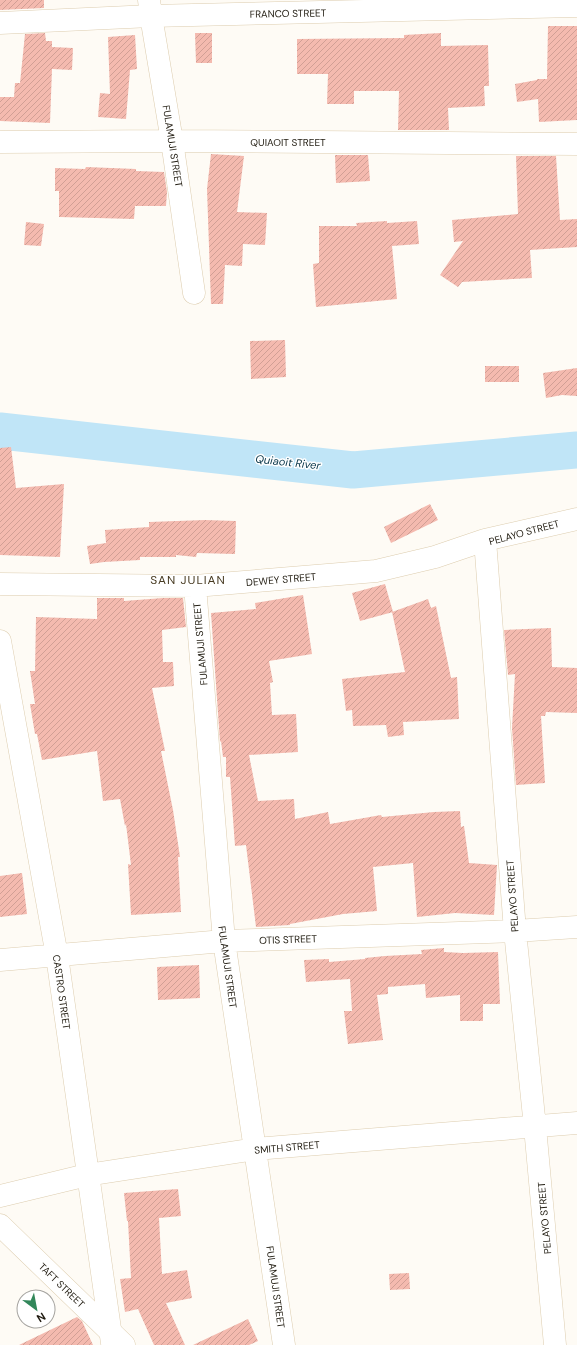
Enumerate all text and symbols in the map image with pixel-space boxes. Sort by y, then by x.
street label: FRANCO STREET [250,6,327,21]
street label: FULAMUJI STREET [160,104,185,188]
street label: QUIAOIT STREET [250,136,326,149]
water label: Quiaoit River [255,452,322,472]
street label: PELAYO STREET [487,517,561,548]
street label: DEWEY STREET [245,570,317,589]
district label: SAN JULIAN [150,572,226,588]
street label: FULAMUJI STREET [190,602,211,686]
street label: PELAYO STREET [503,859,522,933]
street label: FULAMUJI STREET [215,925,240,1009]
street label: OTIS STREET [259,932,318,947]
street label: CASTRO STREET [50,954,73,1031]
street label: SMITH STREET [254,1138,321,1157]
street label: PELAYO STREET [535,1181,554,1255]
street label: FULAMUJI STREET [263,1245,288,1329]
street label: TAFT STREET [36,1260,88,1311]
north arrow [16,1289,56,1329]
text: N [34,1309,48,1326]

